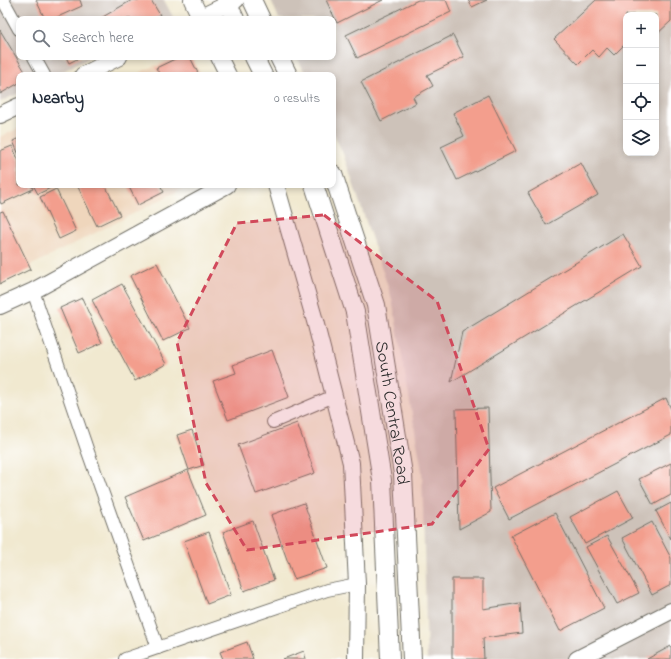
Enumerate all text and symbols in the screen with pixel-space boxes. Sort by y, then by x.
map controls [623,12,659,156]
button: + [623,12,659,48]
search box [16,16,336,60]
icon: search [30,27,52,49]
text: Search here [62,27,134,49]
button: − [623,48,659,84]
button: locate [623,84,659,120]
text: Nearby [32,86,84,111]
text: 0 results [274,89,320,108]
button: layers [623,120,659,156]
street label: South Central Road [367,339,415,485]

